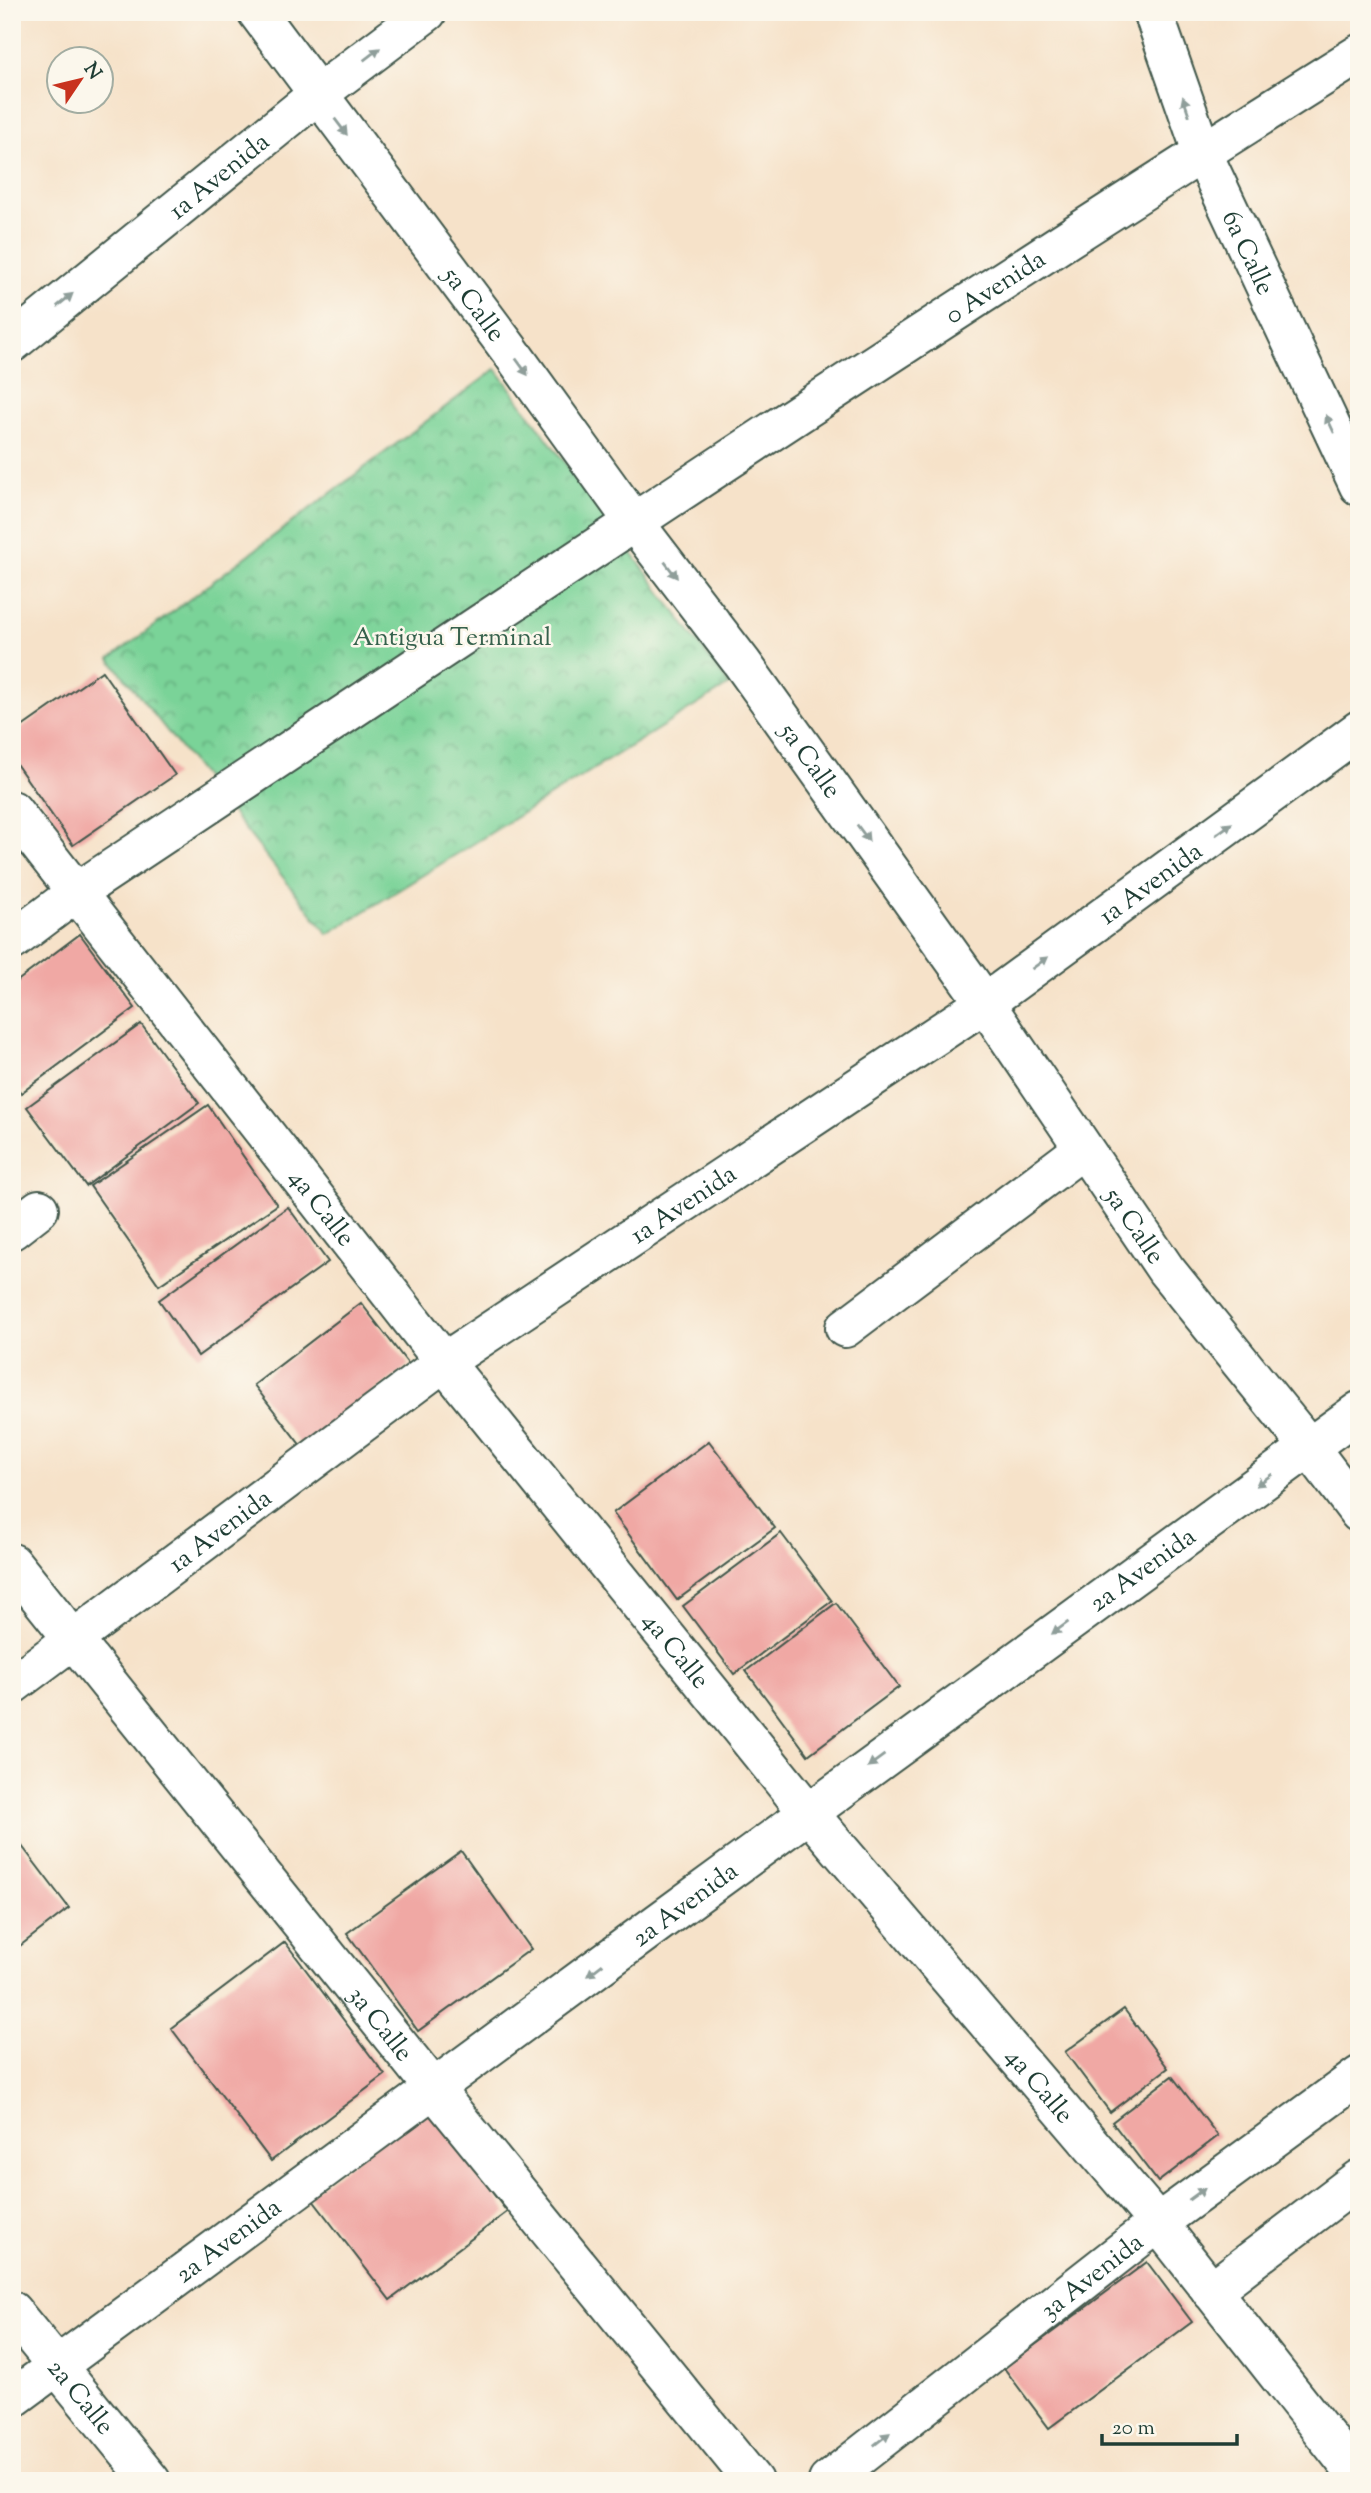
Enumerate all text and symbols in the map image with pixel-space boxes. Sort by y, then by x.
north arrow [46,46,116,116]
one-way arrow [363,47,381,61]
text: N [76,58,107,86]
one-way arrow [1180,95,1191,116]
one-way arrow [334,117,348,136]
street label: 1a Avenida [162,125,278,229]
street label: 6a Calle [1211,205,1283,302]
street label: 0 Avenida [938,242,1054,335]
street label: 5a Calle [431,258,513,350]
one-way arrow [56,292,74,307]
one-way arrow [515,358,529,376]
one-way arrow [1324,414,1336,434]
one-way arrow [663,561,678,579]
park label: Antigua Terminal [353,620,551,657]
street label: 5a Calle [768,714,849,807]
one-way arrow [1215,822,1233,836]
one-way arrow [856,824,870,842]
street label: 1a Avenida [1092,834,1211,935]
one-way arrow [1031,956,1049,970]
street label: 1a Avenida [624,1157,745,1254]
street label: 4a Calle [278,1162,363,1255]
street label: 5a Calle [1093,1179,1173,1272]
one-way arrow [1255,1472,1273,1486]
street label: 1a Avenida [162,1481,280,1583]
street label: 2a Avenida [1082,1520,1204,1622]
street label: 4a Calle [632,1605,717,1698]
one-way arrow [1051,1620,1069,1634]
one-way arrow [867,1754,885,1768]
street label: 2a Avenida [625,1854,746,1957]
one-way arrow [586,1962,604,1976]
street label: 3a Calle [338,1979,421,2070]
street label: 4a Calle [995,2040,1081,2133]
one-way arrow [1188,2188,1206,2202]
street label: 2a Avenida [168,2190,290,2293]
street label: 3a Avenida [1033,2225,1152,2329]
street label: 2a Calle [37,2352,122,2444]
scale bar [1102,2402,1236,2446]
text: 20 m [1112,2414,1155,2444]
one-way arrow [872,2431,890,2446]

